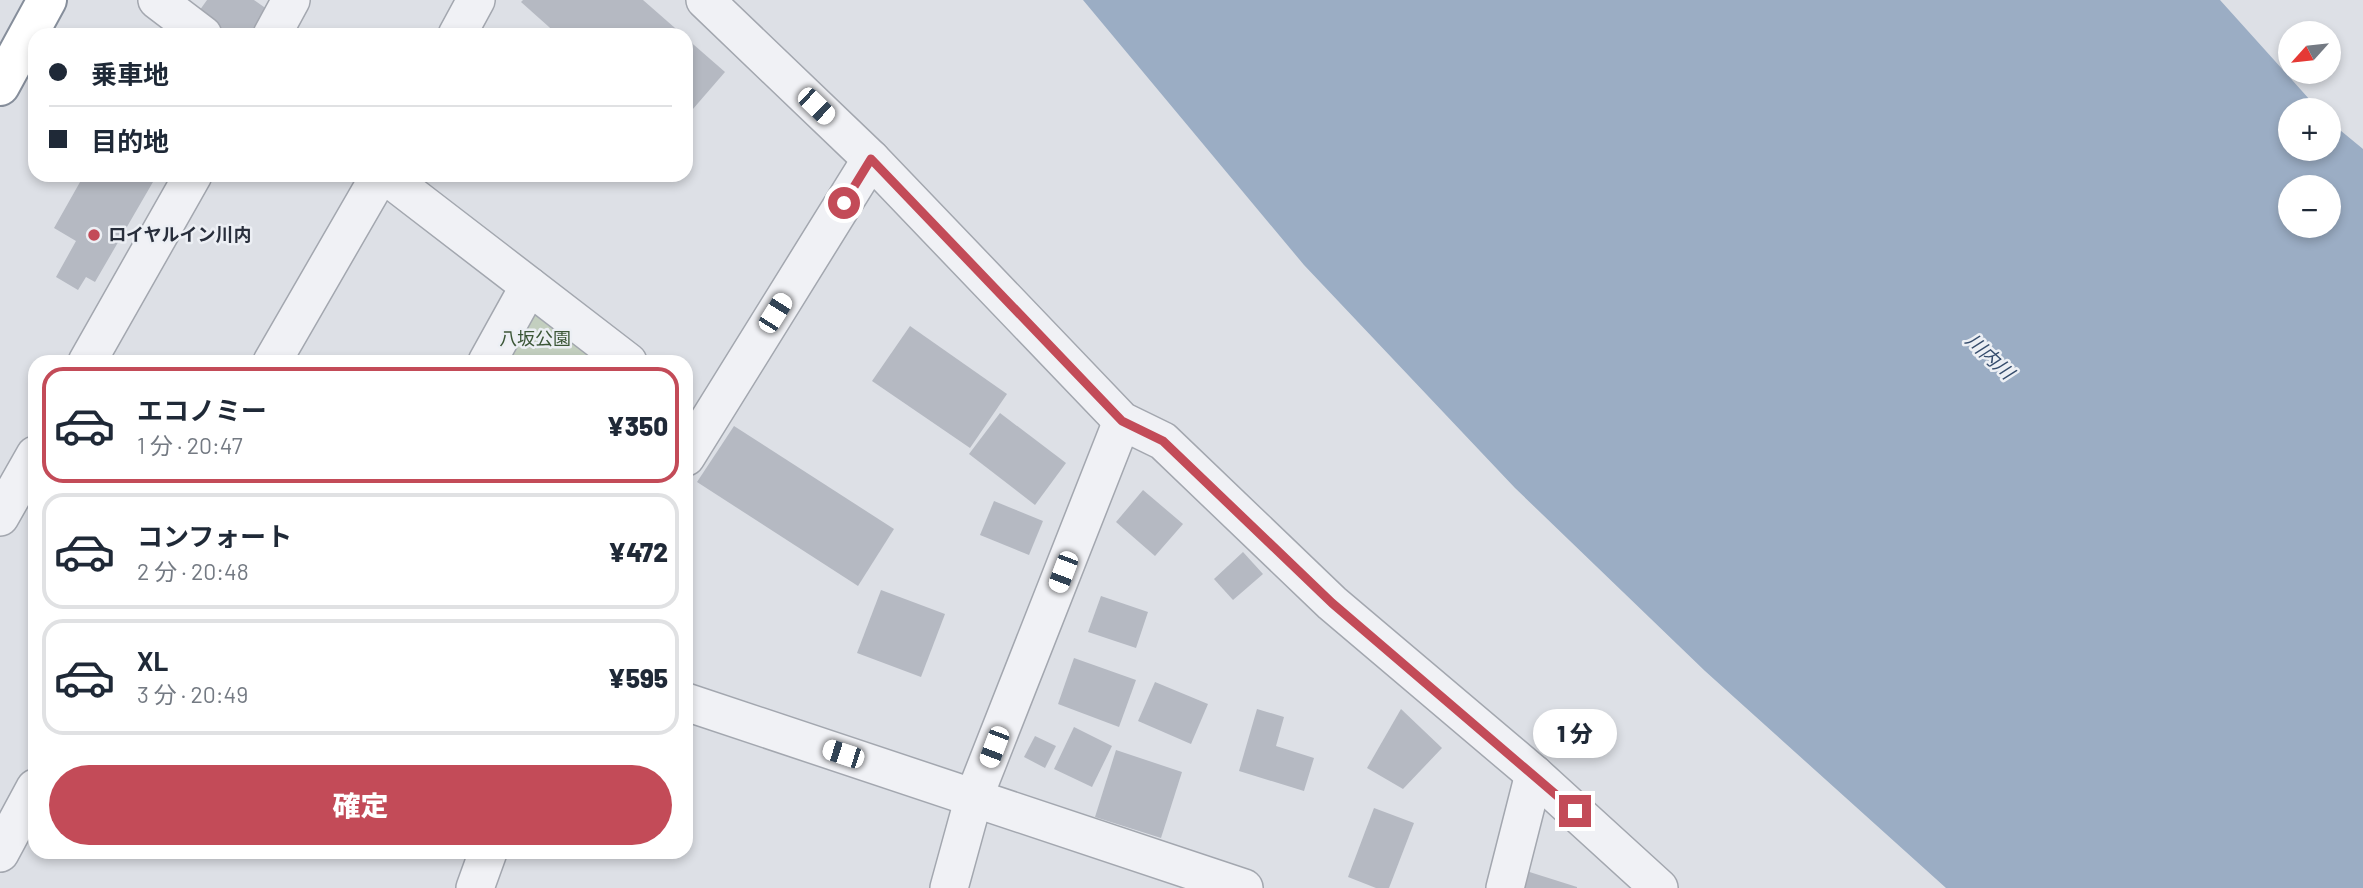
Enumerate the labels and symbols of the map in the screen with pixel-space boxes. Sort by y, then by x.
north arrow [2278,21,2342,84]
car [794,84,839,128]
route start [828,187,860,219]
place label: ロイヤルイン川内 [108,223,251,245]
marker: ロイヤルイン川内 [86,227,102,243]
car [755,290,796,336]
park label: 八坂公園 [499,327,571,349]
water label: 川内川 [1962,328,2020,385]
car [1046,549,1081,595]
callout: 1 分 [1533,710,1617,758]
car [977,724,1012,770]
car [820,738,867,770]
route end [1559,795,1591,827]

